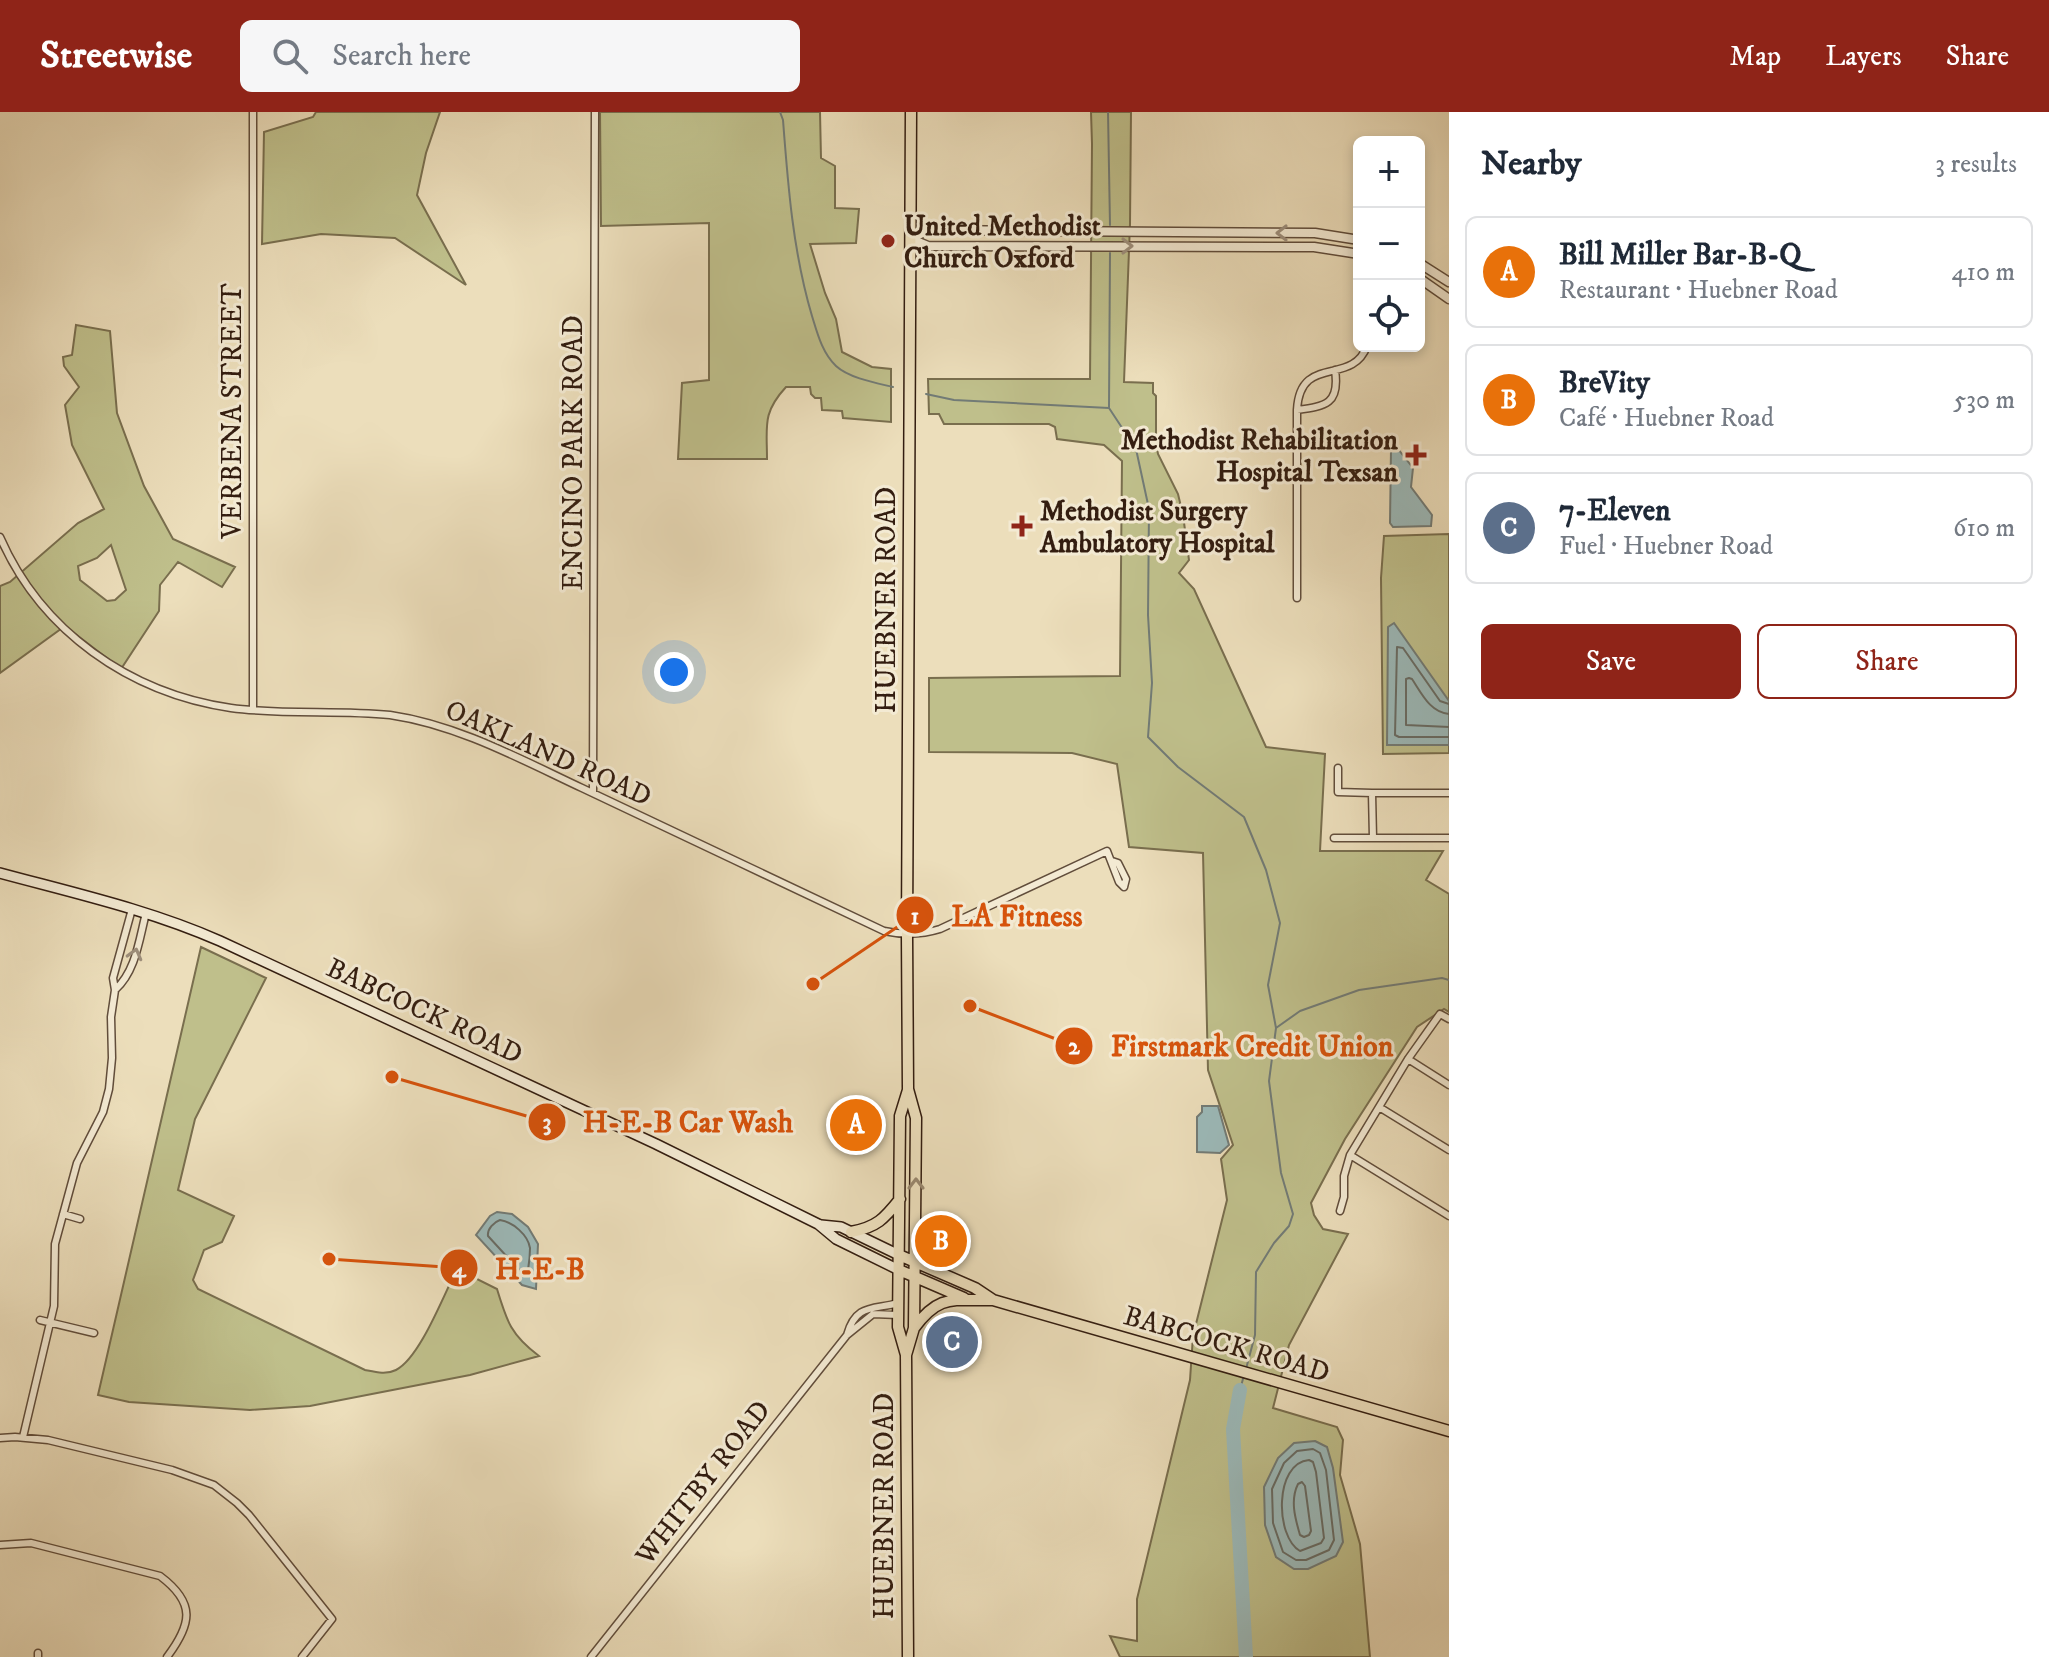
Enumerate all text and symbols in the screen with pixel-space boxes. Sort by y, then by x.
search box [240,20,800,92]
text: Streetwise [40,32,192,80]
icon: search [268,34,312,78]
text: Search here [332,38,471,75]
text: Map [1730,39,1781,74]
text: Layers [1825,39,1902,74]
text: Share [1946,39,2009,74]
map controls [1353,136,1425,352]
button: + [1353,136,1425,208]
text: Nearby [1481,143,1582,185]
text: 3 results [1935,148,2017,181]
button: − [1353,208,1425,280]
place label: United Methodist Church Oxford [904,209,1101,276]
one-way arrow [1275,224,1288,242]
marker: United Methodist Church Oxford [879,232,897,250]
one-way arrow [1121,237,1134,255]
text: Bill Miller Bar-B-Q [1559,237,1802,274]
text: A [1501,256,1517,289]
text: 410 m [1951,256,2015,289]
text: Restaurant · Huebner Road [1559,274,1838,307]
button: locate [1353,280,1425,352]
street label: VERBENA STREET [215,283,250,540]
street label: ENCINO PARK ROAD [556,315,591,591]
text: BreVity [1559,365,1650,402]
text: B [1501,384,1517,417]
text: 530 m [1953,384,2015,417]
text: Café · Huebner Road [1559,402,1774,435]
place label: Methodist Rehabilitation Hospital Texsan [1121,423,1398,490]
marker: Methodist Rehabilitation Hospital Texsan [1405,444,1427,466]
street label: HUEBNER ROAD [869,487,904,713]
text: 7-Eleven [1559,493,1671,530]
place label: Methodist Surgery Ambulatory Hospital [1039,494,1275,561]
text: C [1500,512,1518,545]
text: 610 m [1953,512,2015,545]
marker: Methodist Surgery Ambulatory Hospital [1011,515,1033,537]
text: Fuel · Huebner Road [1559,530,1773,563]
button: Save [1481,624,1741,699]
button: Share [1757,624,2017,699]
your location [654,652,694,692]
street label: OAKLAND ROAD [440,692,657,815]
callout: LA Fitness [895,888,1099,942]
text: LA Fitness [951,899,1083,936]
text: 1 [911,902,920,932]
one-way arrow [126,948,143,962]
street label: BABCOCK ROAD [321,951,528,1072]
callout: Firstmark Credit Union [1054,1019,1409,1073]
text: Firstmark Credit Union [1111,1029,1394,1066]
text: 2 [1068,1032,1081,1062]
callout: H-E-B Car Wash [527,1095,809,1149]
pin: A [830,1095,882,1155]
text: H-E-B Car Wash [583,1105,794,1142]
text: 3 [543,1108,552,1138]
one-way arrow [907,1177,925,1190]
pin: B [915,1211,967,1271]
callout: H-E-B [439,1241,601,1295]
text: H-E-B [495,1252,585,1289]
text: 4 [452,1255,467,1285]
street label: BABCOCK ROAD [1120,1298,1334,1391]
pin: C [926,1312,978,1372]
street label: WHITBY ROAD [627,1393,778,1573]
street label: HUEBNER ROAD [867,1393,902,1619]

